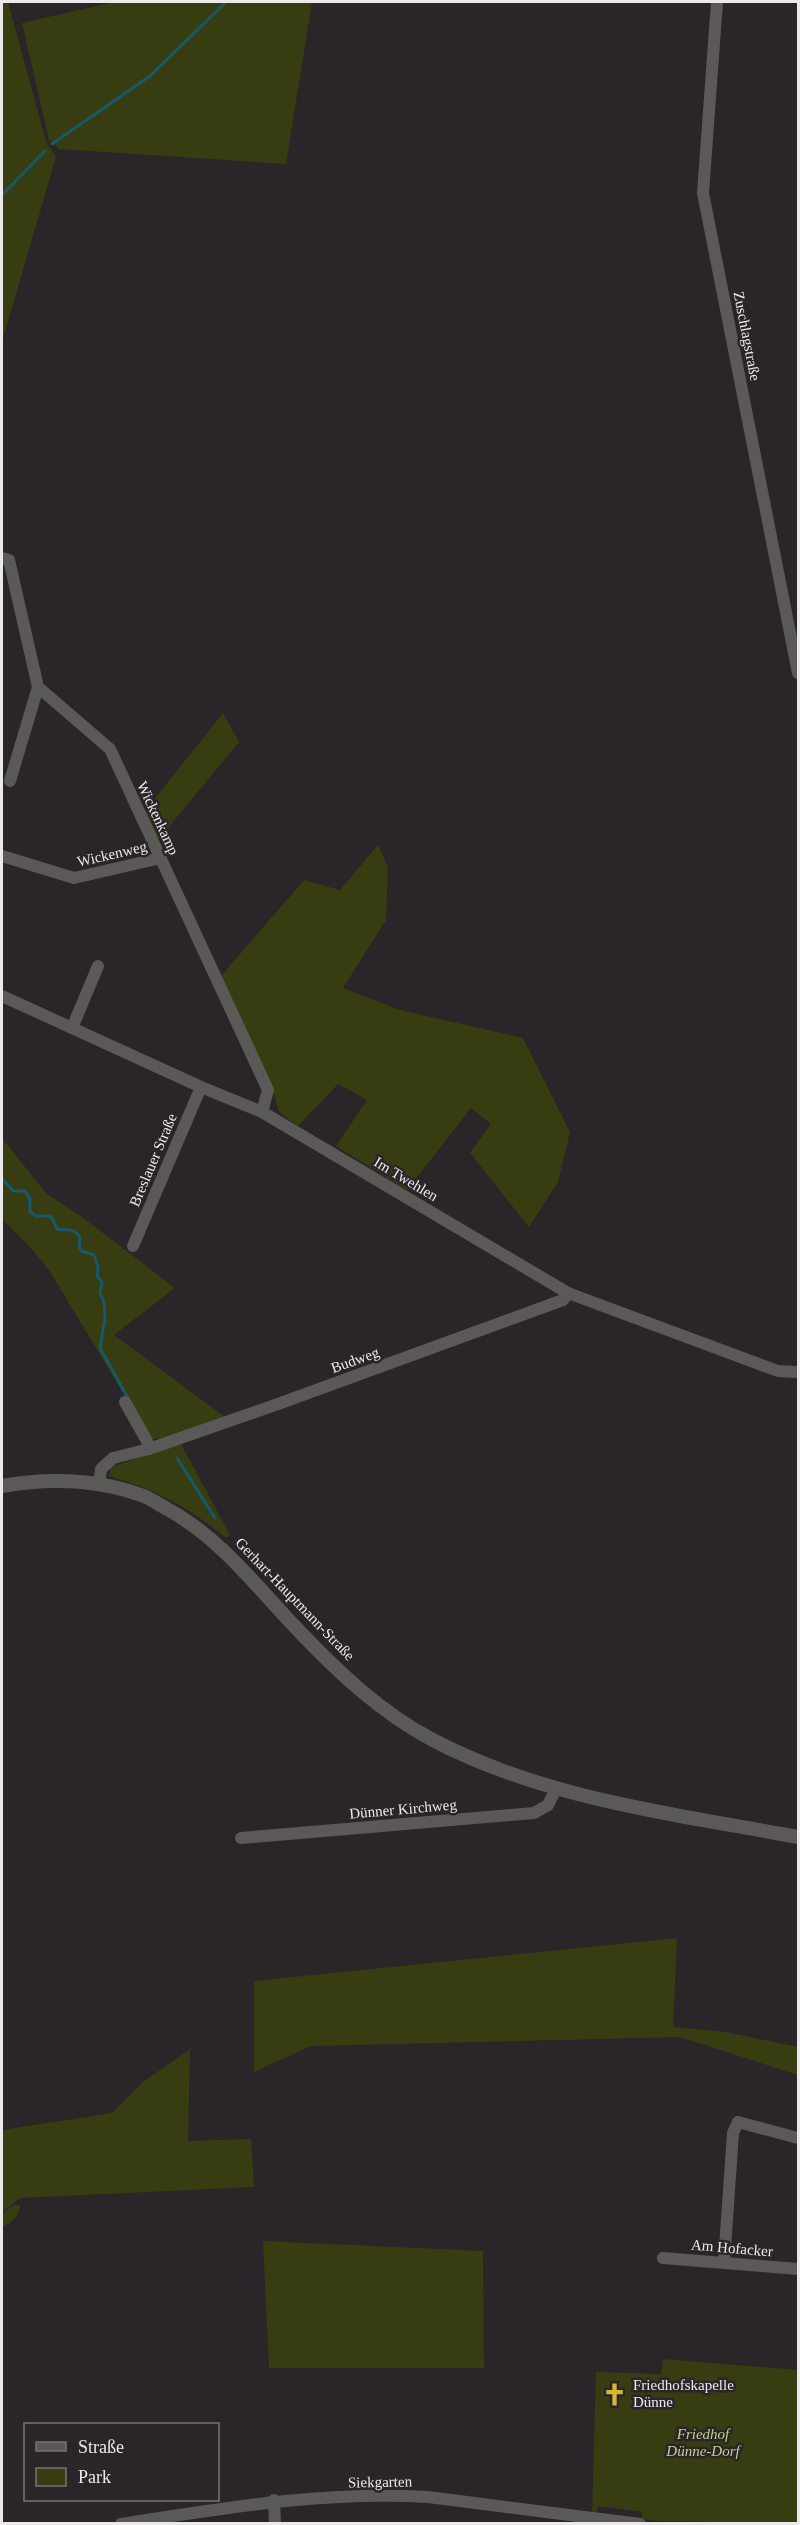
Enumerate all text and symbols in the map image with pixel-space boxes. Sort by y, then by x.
street label: Zuschlagstraße [730,290,764,382]
street label: Wickenkamp [134,779,182,857]
street label: Wickenweg [76,838,149,870]
street label: Breslauer Straße [126,1111,180,1209]
street label: Im Twehlen [371,1154,441,1205]
street label: Budweg [329,1344,382,1376]
street label: Gerhart-Hauptmann-Straße [232,1534,358,1664]
street label: Dünner Kirchweg [349,1796,458,1822]
street label: Am Hofacker [690,2236,774,2260]
place label: Friedhofskapelle Dünne [633,2377,734,2410]
church icon: Friedhofskapelle Dünne [602,2381,628,2407]
legend [24,2423,219,2501]
park label: Friedhof Dünne-Dorf [665,2426,741,2459]
text: Straße [78,2437,124,2457]
text: Park [78,2467,111,2487]
street label: Siekgarten [348,2473,413,2491]

